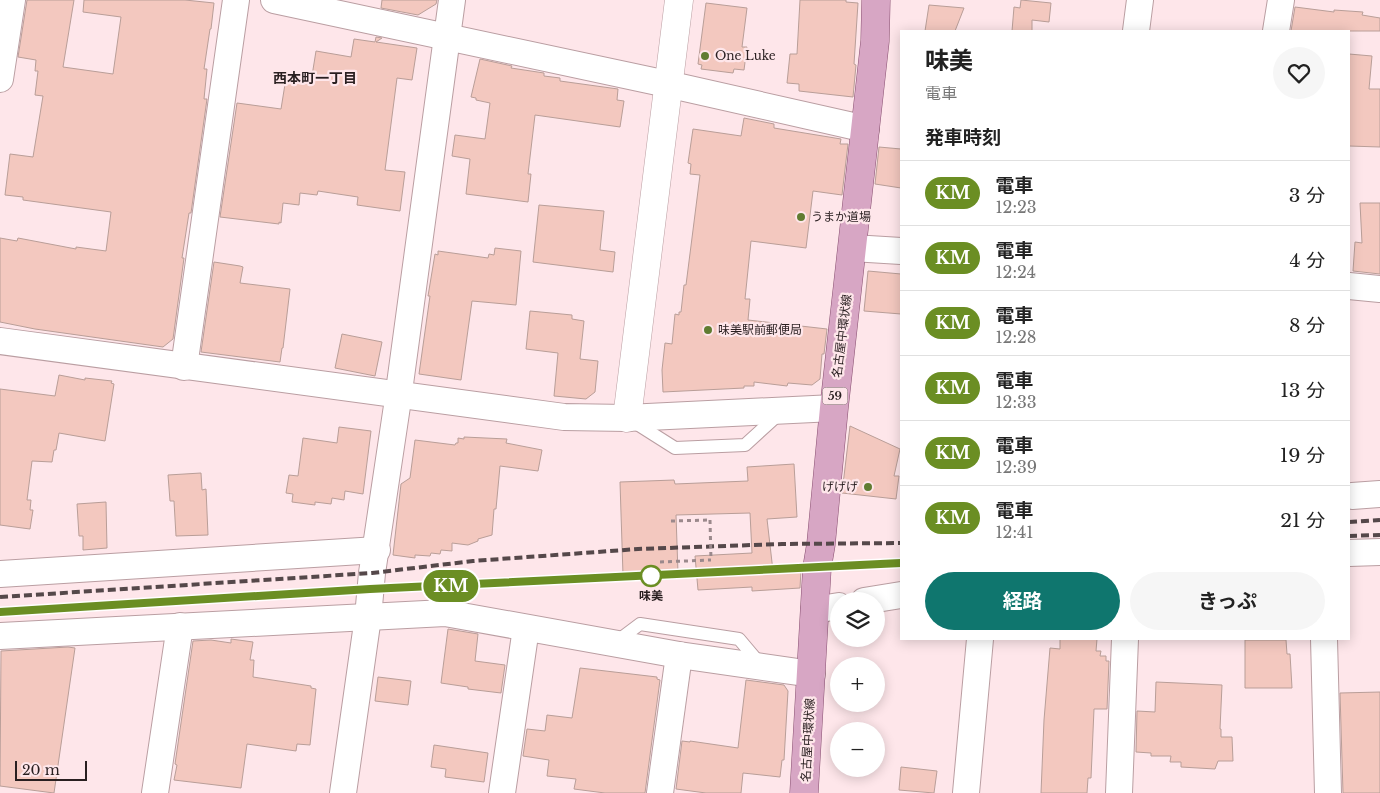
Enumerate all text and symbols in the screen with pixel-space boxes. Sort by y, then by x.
text: 味美 [925,46,973,75]
button: heart [1273,47,1325,99]
place label: One Luke [715,48,776,63]
marker: One Luke [699,50,711,62]
district label: 西本町一丁目 [273,69,357,87]
text: 電車 [925,83,957,103]
text: 発車時刻 [925,126,1001,149]
text: 電車 [995,174,1033,197]
text: KM [935,182,970,204]
text: 3 分 [1289,184,1325,207]
text: 12:23 [995,197,1037,217]
place label: うまか道場 [811,209,871,224]
marker: うまか道場 [795,211,807,223]
text: 電車 [995,239,1033,262]
text: KM [935,247,970,269]
text: 4 分 [1289,249,1325,272]
text: 12:24 [995,262,1036,282]
street label: 名古屋中環状線 [829,293,854,379]
text: 電車 [995,304,1033,327]
text: KM [935,312,970,334]
text: 8 分 [1289,314,1325,337]
place label: 味美駅前郵便局 [718,322,802,337]
marker: 味美駅前郵便局 [702,324,714,336]
text: 12:28 [995,327,1037,347]
text: 電車 [995,369,1033,392]
text: KM [935,377,970,399]
text: 13 分 [1280,379,1325,402]
road number: 59 [822,388,848,404]
text: 12:33 [995,392,1037,412]
text: 電車 [995,434,1033,457]
text: KM [935,442,970,464]
text: 19 分 [1280,444,1325,467]
text: 12:39 [995,457,1037,477]
place label: げげげ [822,479,858,494]
marker: げげげ [862,481,874,493]
text: 電車 [995,499,1033,522]
text: KM [935,507,970,529]
text: 21 分 [1280,509,1325,532]
text: 12:41 [995,522,1033,542]
marker: 味美 [640,565,662,587]
line badge: KM [428,570,474,602]
button: 経路 [925,572,1120,630]
button: きっぷ [1130,572,1325,630]
text: KM [433,575,469,597]
place label: 味美 [639,588,663,603]
map controls [830,592,885,777]
button: layers [830,592,885,647]
button: + [830,657,885,712]
street label: 名古屋中環状線 [798,698,817,782]
button: − [830,722,885,777]
scale bar [15,758,88,781]
text: 20 m [22,761,60,779]

